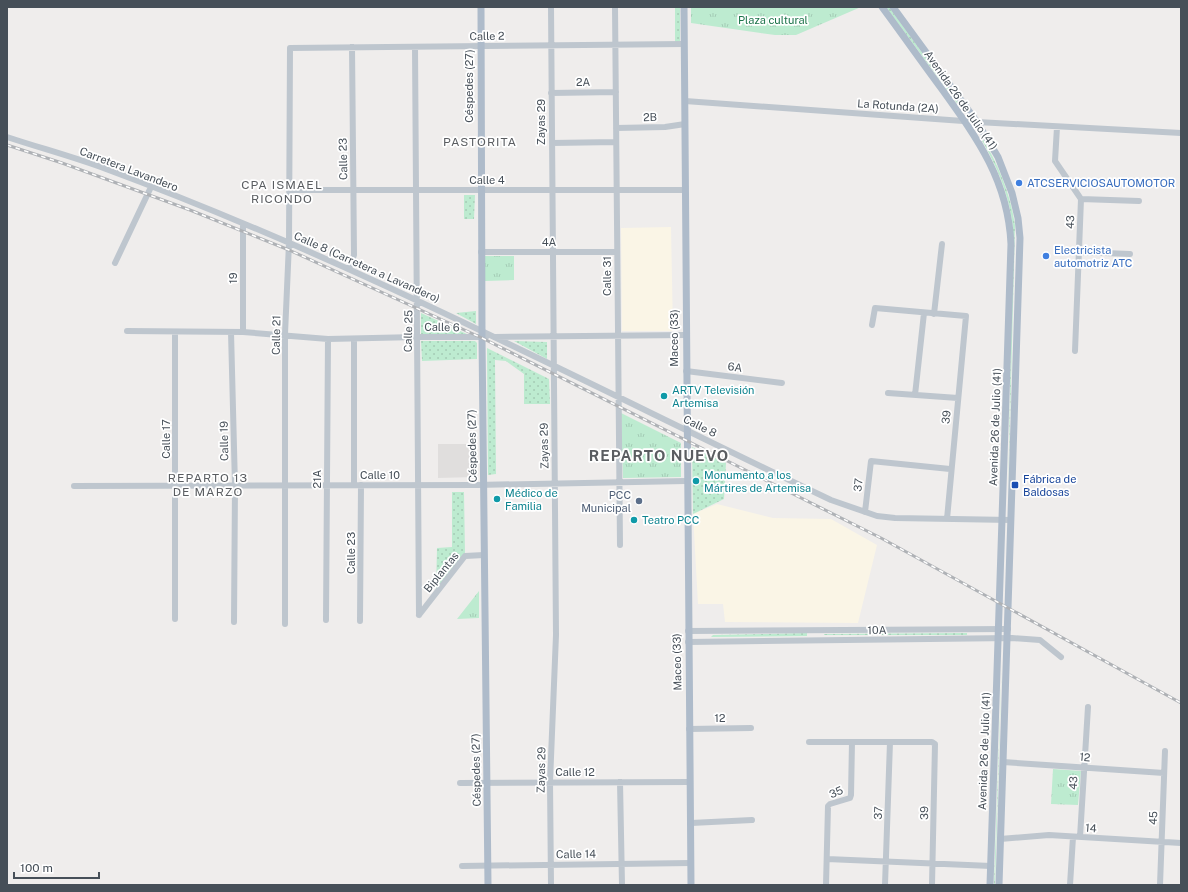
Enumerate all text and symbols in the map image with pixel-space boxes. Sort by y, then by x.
park label: Plaza cultural [738,14,808,26]
street label: Calle 2 [469,30,505,42]
street label: Avenida 26 de Julio (41) [922,48,1000,152]
street label: Céspedes (27) [463,49,475,123]
street label: 2A [576,76,590,88]
street label: La Rotunda (2A) [857,97,939,115]
street label: Zayas 29 [535,99,547,145]
street label: 2B [643,111,657,123]
district label: PASTORITA [443,135,517,149]
street label: Calle 23 [337,138,349,180]
street label: Carretera Lavandero [78,145,180,193]
street label: Calle 4 [469,174,505,186]
place label: ATCSERVICIOSAUTOMOTOR [1027,177,1175,189]
district label: CPA ISMAEL RICONDO [241,178,323,206]
marker: ATCSERVICIOSAUTOMOTOR [1014,178,1024,188]
street label: 43 [1064,215,1076,229]
street label: Calle 8 (Carretera a Lavandero) [292,229,442,305]
street label: 4A [542,236,557,248]
place label: Electricista automotriz ATC [1054,244,1132,269]
marker: Electricista automotriz ATC [1041,251,1051,261]
street label: Calle 31 [601,256,613,296]
street label: 19 [227,272,239,284]
street label: Maceo (33) [668,309,680,367]
street label: Calle 25 [402,310,414,352]
street label: Calle 21 [270,315,282,355]
street label: Calle 6 [424,321,460,333]
street label: 6A [727,360,743,374]
street label: Avenida 26 de Julio (41) [987,368,1003,486]
place label: ARTV Televisión Artemisa [672,384,754,409]
marker: ARTV Televisión Artemisa [659,391,669,401]
street label: Céspedes (27) [465,409,479,483]
street label: 39 [939,409,953,424]
street label: Calle 8 [681,413,719,439]
street label: Calle 17 [160,419,172,459]
street label: Calle 19 [218,421,230,461]
street label: Zayas 29 [538,423,550,469]
district label: REPARTO NUEVO [589,447,729,464]
street label: 21A [311,469,323,488]
street label: Calle 10 [360,469,400,481]
place label: Monumento a los Mártires de Artemisa [704,469,811,494]
district label: REPARTO 13 DE MARZO [168,471,248,499]
place label: Fábrica de Baldosas [1023,473,1076,498]
marker: Monumento a los Mártires de Artemisa [691,476,701,486]
street label: 37 [851,477,865,492]
marker: Fábrica de Baldosas [1010,480,1020,490]
place label: Médico de Familia [505,487,558,512]
place label: PCC Municipal [581,489,631,514]
marker: Médico de Familia [492,494,502,504]
marker: PCC Municipal [634,496,644,506]
place label: Teatro PCC [642,514,699,526]
marker: Teatro PCC [629,515,639,525]
street label: Calle 23 [345,532,357,574]
street label: Biplantas [421,549,461,594]
street label: 10A [867,624,887,636]
street label: Maceo (33) [671,633,683,691]
street label: Avenida 26 de Julio (41) [976,692,992,810]
street label: 12 [714,712,726,724]
street label: Céspedes (27) [469,733,483,807]
street label: Zayas 29 [535,747,547,793]
street label: 12 [1079,751,1091,763]
street label: Calle 12 [555,766,595,778]
street label: 43 [1067,776,1079,790]
street label: 35 [827,784,845,800]
street label: 37 [872,806,884,820]
street label: 39 [918,806,930,820]
street label: 45 [1147,811,1159,825]
street label: 14 [1085,822,1097,834]
street label: Calle 14 [556,848,596,860]
scale bar [14,854,99,880]
text: 100 m [20,861,53,875]

